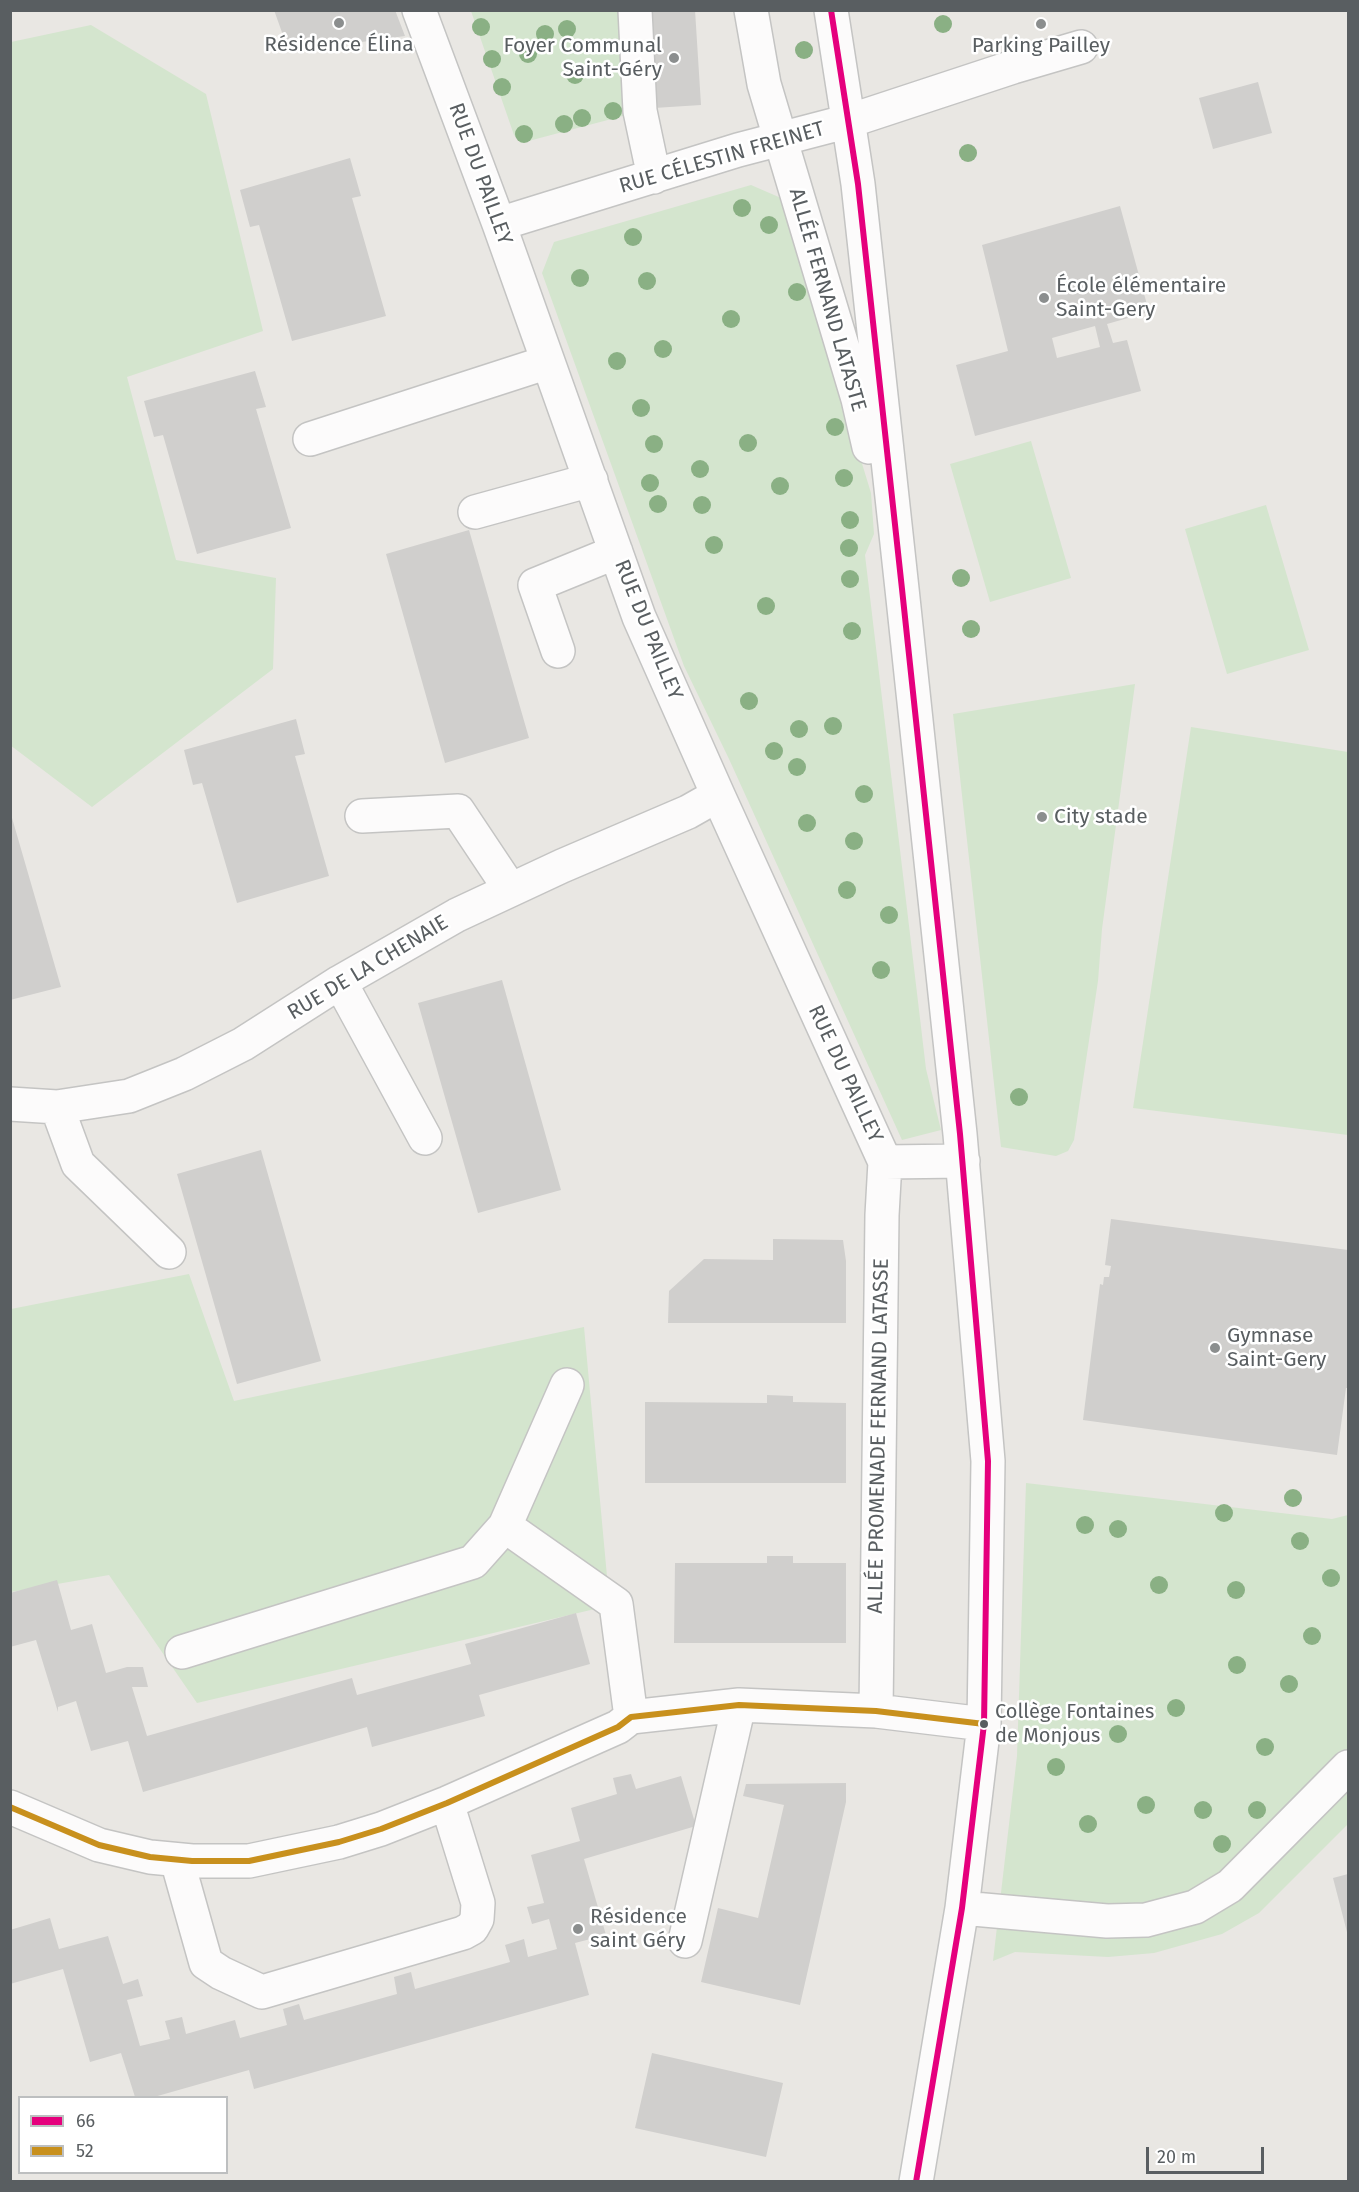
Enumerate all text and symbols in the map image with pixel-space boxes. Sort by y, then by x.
marker: Résidence Élina [332,16,346,30]
marker: Parking Pailley [1034,17,1048,31]
place label: Résidence Élina [264,32,414,58]
place label: Foyer Communal Saint-Géry [503,33,662,83]
place label: Parking Pailley [972,33,1110,59]
marker: Foyer Communal Saint-Géry [667,51,681,65]
street label: RUE DU PAILLEY [443,100,517,248]
street label: RUE CÉLESTIN FREINET [616,117,828,199]
street label: ALLÉE FERNAND LATASTE [783,185,871,415]
place label: École élémentaire Saint-Gery [1056,273,1226,323]
marker: École élémentaire Saint-Gery [1037,291,1051,305]
street label: RUE DU PAILLEY [608,556,688,704]
place label: City stade [1054,804,1148,830]
marker: City stade [1035,810,1049,824]
street label: RUE DE LA CHENAIE [283,910,453,1026]
street label: RUE DU PAILLEY [802,1001,888,1147]
street label: ALLÉE PROMENADE FERNAND LATASSE [863,1258,895,1614]
place label: Gymnase Saint-Gery [1227,1323,1326,1373]
marker: Gymnase Saint-Gery [1208,1341,1222,1355]
place label: Collège Fontaines de Monjous [995,1700,1154,1747]
marker: Collège Fontaines de Monjous [978,1718,990,1730]
place label: Résidence saint Géry [590,1904,687,1954]
marker: Résidence saint Géry [571,1922,585,1936]
legend [18,2096,228,2174]
text: 66 [76,2110,95,2132]
scale bar [1149,2135,1268,2173]
text: 52 [76,2140,94,2162]
text: 20 m [1157,2146,1196,2168]

